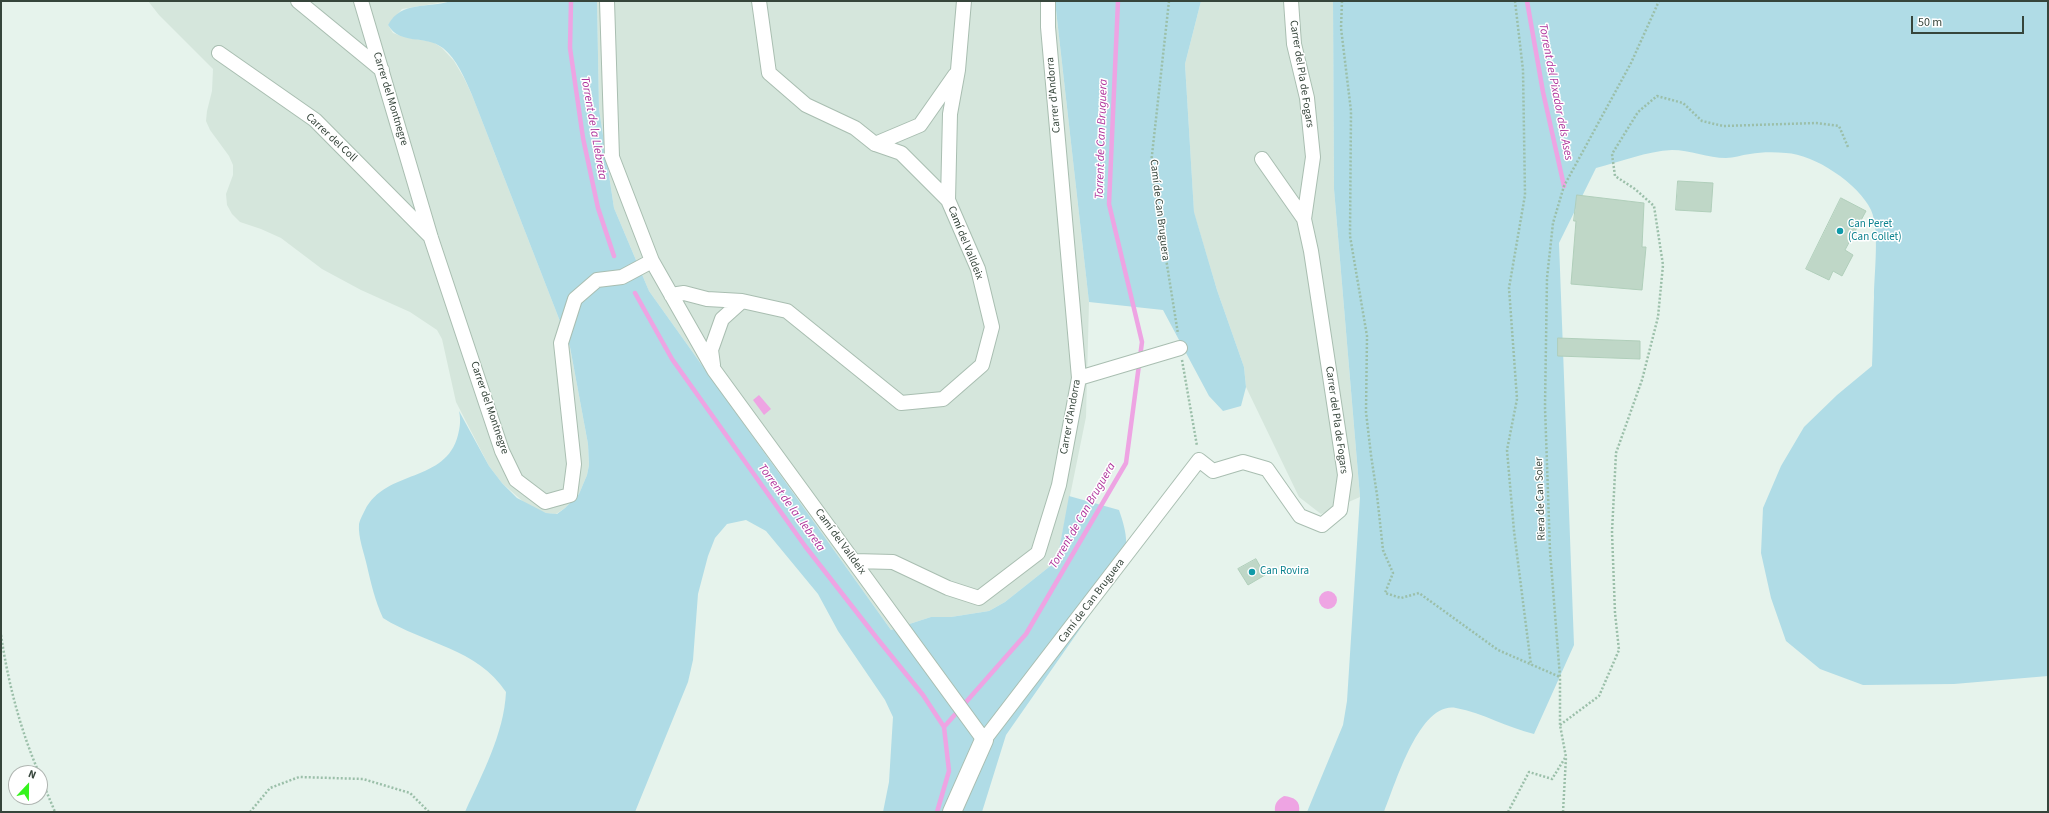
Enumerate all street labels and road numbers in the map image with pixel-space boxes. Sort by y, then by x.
street label: Carrer del Pla de Fogars [1286,19,1316,129]
street label: Carrer del Montnegre [369,51,411,147]
street label: Carrer d'Andorra [1044,57,1064,133]
street label: Carrer del Coll [303,111,359,165]
street label: Camí de Can Bruguera [1146,159,1172,261]
street label: Camí del Valldeix [944,204,986,282]
street label: Carrer del Montnegre [467,360,511,456]
street label: Carrer del Pla de Fogars [1322,365,1350,475]
street label: Carrer d'Andorra [1058,378,1084,456]
street label: Riera de Can Soler [1533,457,1549,541]
street label: Camí del Valldeix [812,507,868,577]
street label: Camí de Can Bruguera [1056,556,1128,646]

